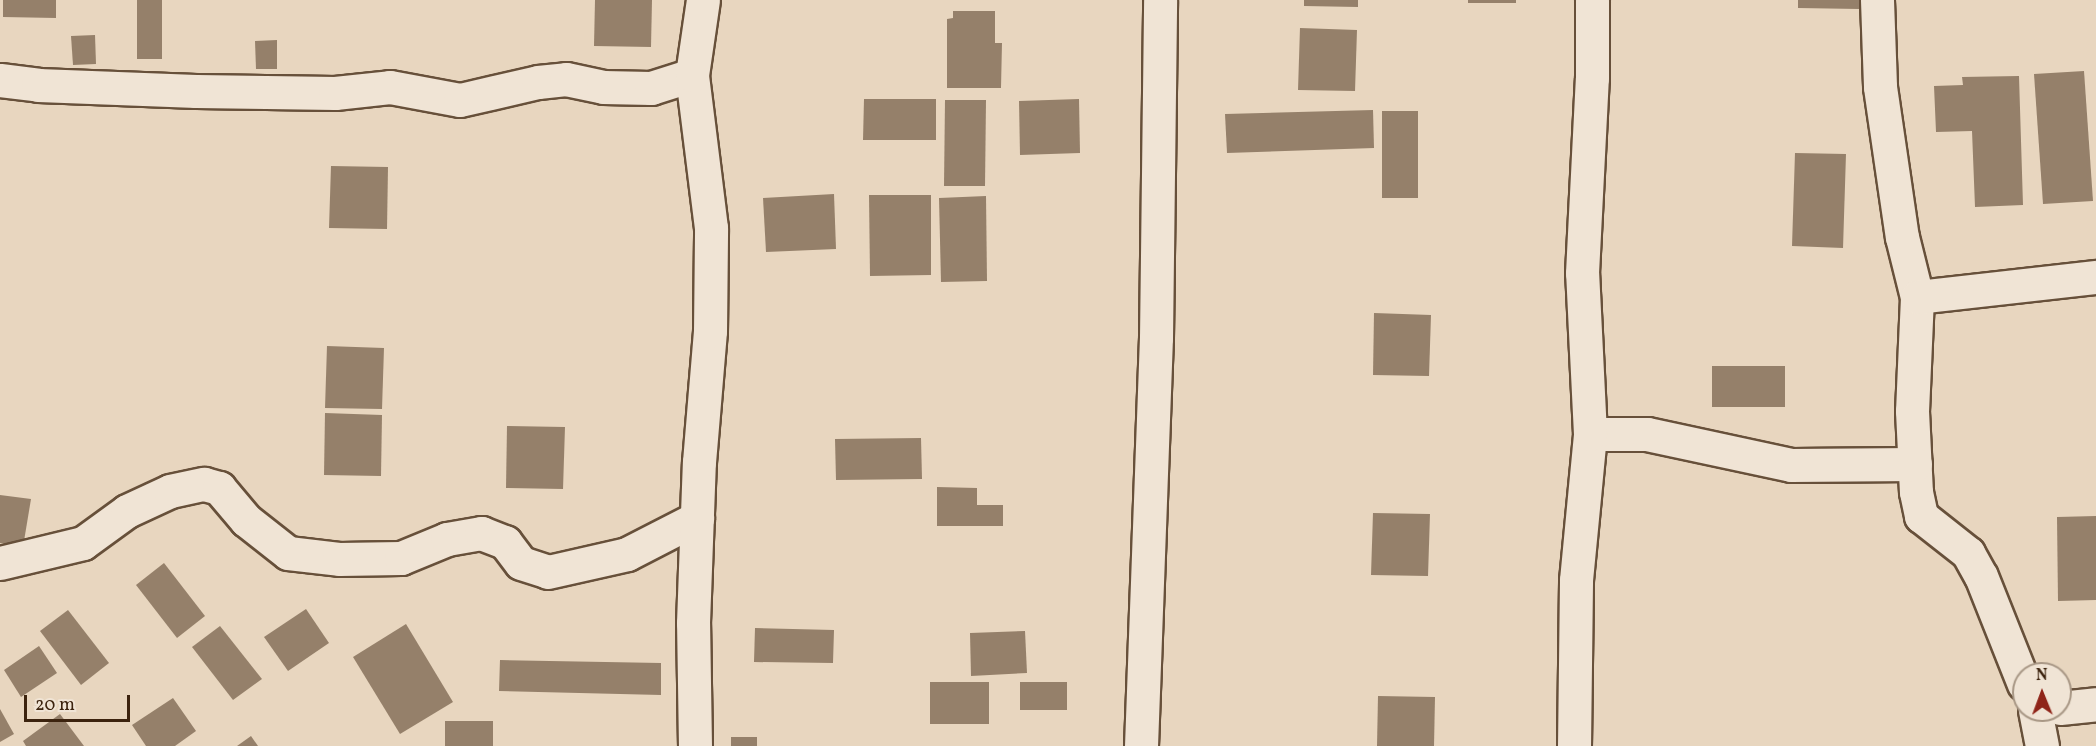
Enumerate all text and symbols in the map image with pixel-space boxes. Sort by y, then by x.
north arrow [2012,662,2072,722]
text: N [2036,665,2048,687]
scale bar [27,683,134,721]
text: 20 m [35,693,75,718]

